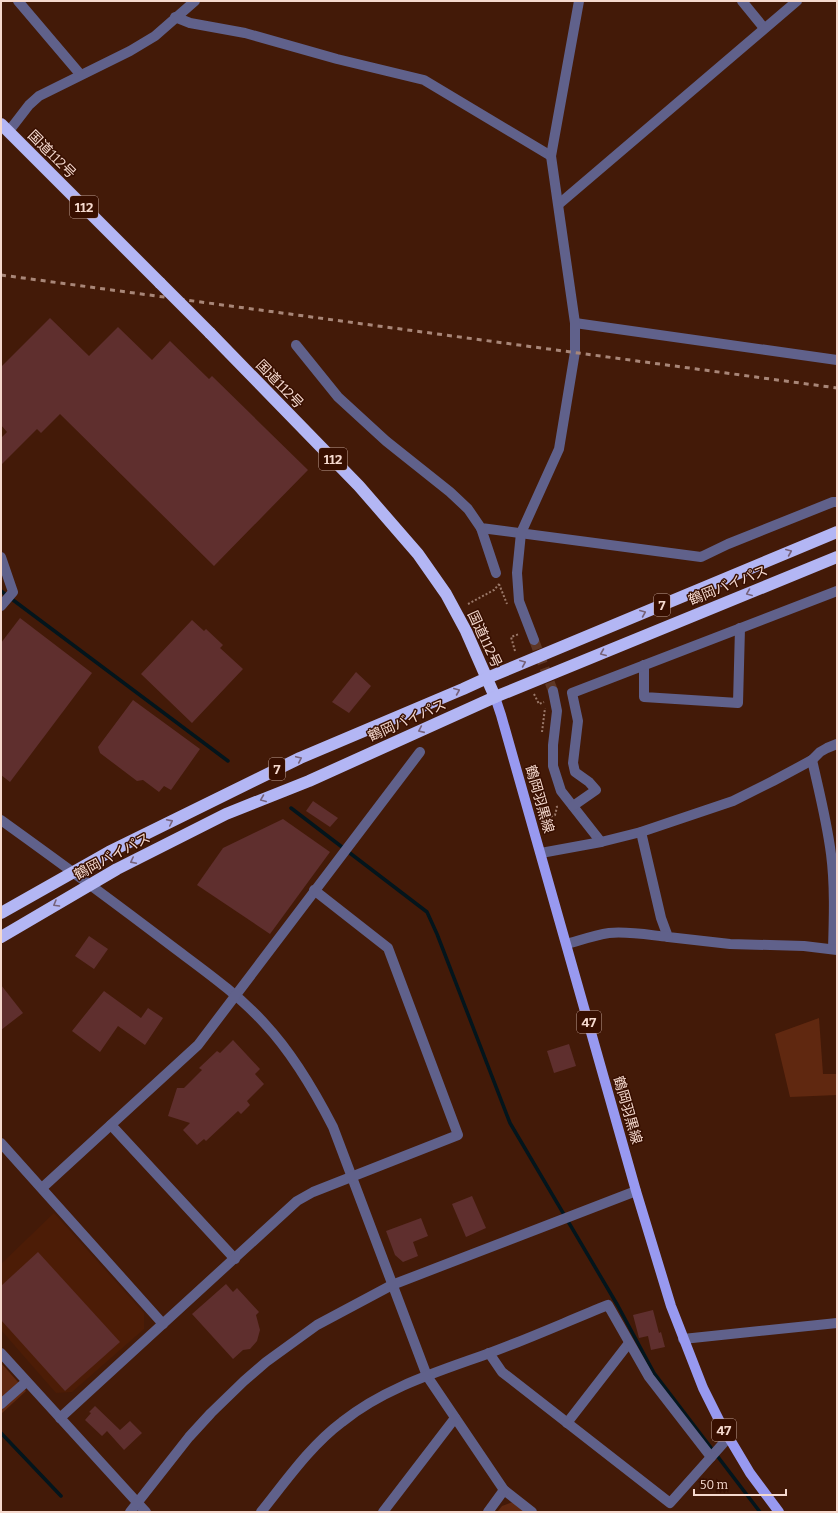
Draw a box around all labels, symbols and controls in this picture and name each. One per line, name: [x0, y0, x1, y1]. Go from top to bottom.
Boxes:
street label: 国道112号: [24, 127, 79, 182]
road number: 112: [70, 196, 98, 218]
street label: 国道112号: [252, 357, 307, 412]
road number: 112: [319, 448, 347, 470]
one-way arrow: [785, 549, 792, 557]
street label: 鶴岡バイパス: [686, 562, 770, 609]
one-way arrow: [746, 588, 753, 596]
road number: 7: [654, 594, 670, 616]
street label: 国道112号: [464, 608, 505, 670]
one-way arrow: [638, 610, 646, 618]
one-way arrow: [599, 648, 606, 656]
one-way arrow: [519, 659, 526, 667]
one-way arrow: [454, 688, 461, 696]
street label: 鶴岡バイパス: [365, 696, 449, 745]
one-way arrow: [417, 725, 425, 733]
one-way arrow: [295, 756, 302, 764]
road number: 7: [269, 758, 285, 780]
street label: 鶴岡羽黒線: [522, 763, 557, 835]
one-way arrow: [260, 795, 267, 803]
one-way arrow: [166, 819, 173, 827]
street label: 鶴岡バイパス: [71, 829, 153, 884]
one-way arrow: [130, 856, 137, 864]
one-way arrow: [53, 899, 60, 906]
road number: 47: [577, 1011, 601, 1033]
street label: 鶴岡羽黒線: [610, 1074, 645, 1146]
road number: 47: [712, 1419, 736, 1441]
scale bar: [694, 1471, 786, 1497]
text: 50 m: [700, 1478, 729, 1492]

